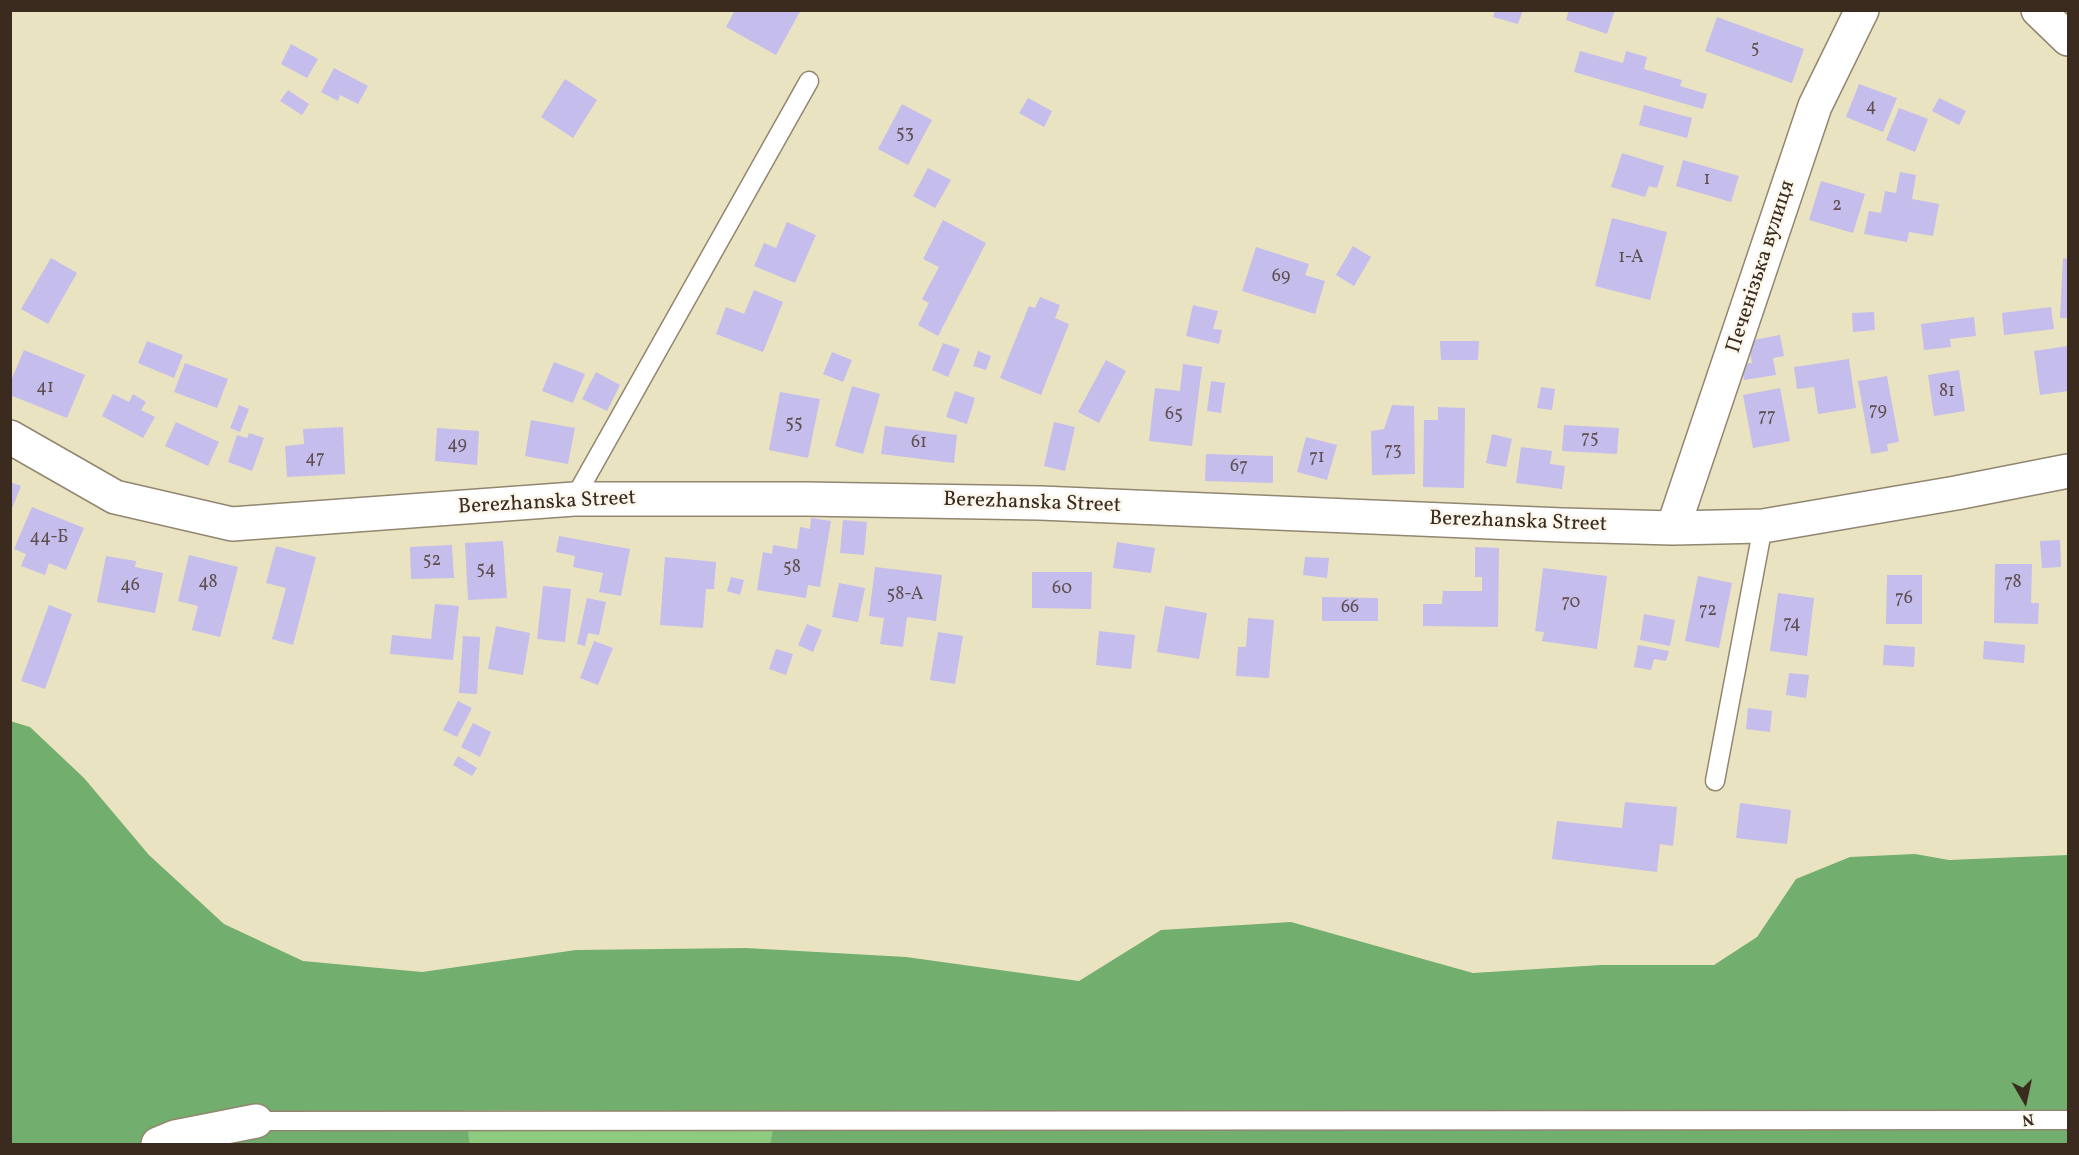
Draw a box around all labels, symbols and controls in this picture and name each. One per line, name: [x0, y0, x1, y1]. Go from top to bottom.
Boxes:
house number: 5: [1751, 39, 1759, 61]
house number: 4: [1866, 97, 1876, 119]
house number: 53: [896, 124, 914, 146]
house number: 1: [1704, 170, 1710, 192]
street label: Печенізька вулиця: [1722, 178, 1802, 356]
house number: 2: [1832, 196, 1842, 218]
house number: 1-А: [1618, 248, 1644, 270]
house number: 69: [1272, 267, 1290, 289]
house number: 41: [36, 378, 54, 400]
house number: 81: [1939, 382, 1955, 404]
house number: 79: [1869, 401, 1887, 423]
house number: 65: [1165, 405, 1183, 427]
house number: 77: [1758, 407, 1776, 429]
house number: 55: [785, 414, 803, 436]
house number: 75: [1581, 429, 1599, 451]
house number: 61: [911, 433, 927, 455]
house number: 49: [447, 435, 467, 457]
house number: 73: [1384, 441, 1402, 463]
house number: 71: [1309, 448, 1325, 470]
house number: 47: [305, 449, 325, 471]
house number: 67: [1230, 457, 1248, 479]
street label: Berezhanska Street: [457, 487, 637, 521]
street label: Berezhanska Street: [943, 488, 1121, 520]
street label: Berezhanska Street: [1429, 507, 1607, 539]
house number: 44-Б: [30, 528, 68, 550]
house number: 52: [423, 551, 441, 573]
house number: 58: [783, 558, 801, 580]
house number: 54: [476, 560, 496, 582]
house number: 48: [198, 573, 218, 595]
house number: 78: [2004, 573, 2022, 595]
house number: 46: [120, 576, 140, 598]
house number: 60: [1052, 579, 1072, 601]
house number: 58-А: [887, 585, 923, 607]
house number: 76: [1895, 589, 1913, 611]
house number: 70: [1562, 593, 1580, 615]
house number: 66: [1341, 598, 1359, 620]
house number: 72: [1699, 601, 1717, 623]
house number: 74: [1783, 614, 1801, 636]
north arrow: [1995, 1071, 2055, 1131]
text: N: [2020, 1107, 2035, 1131]

